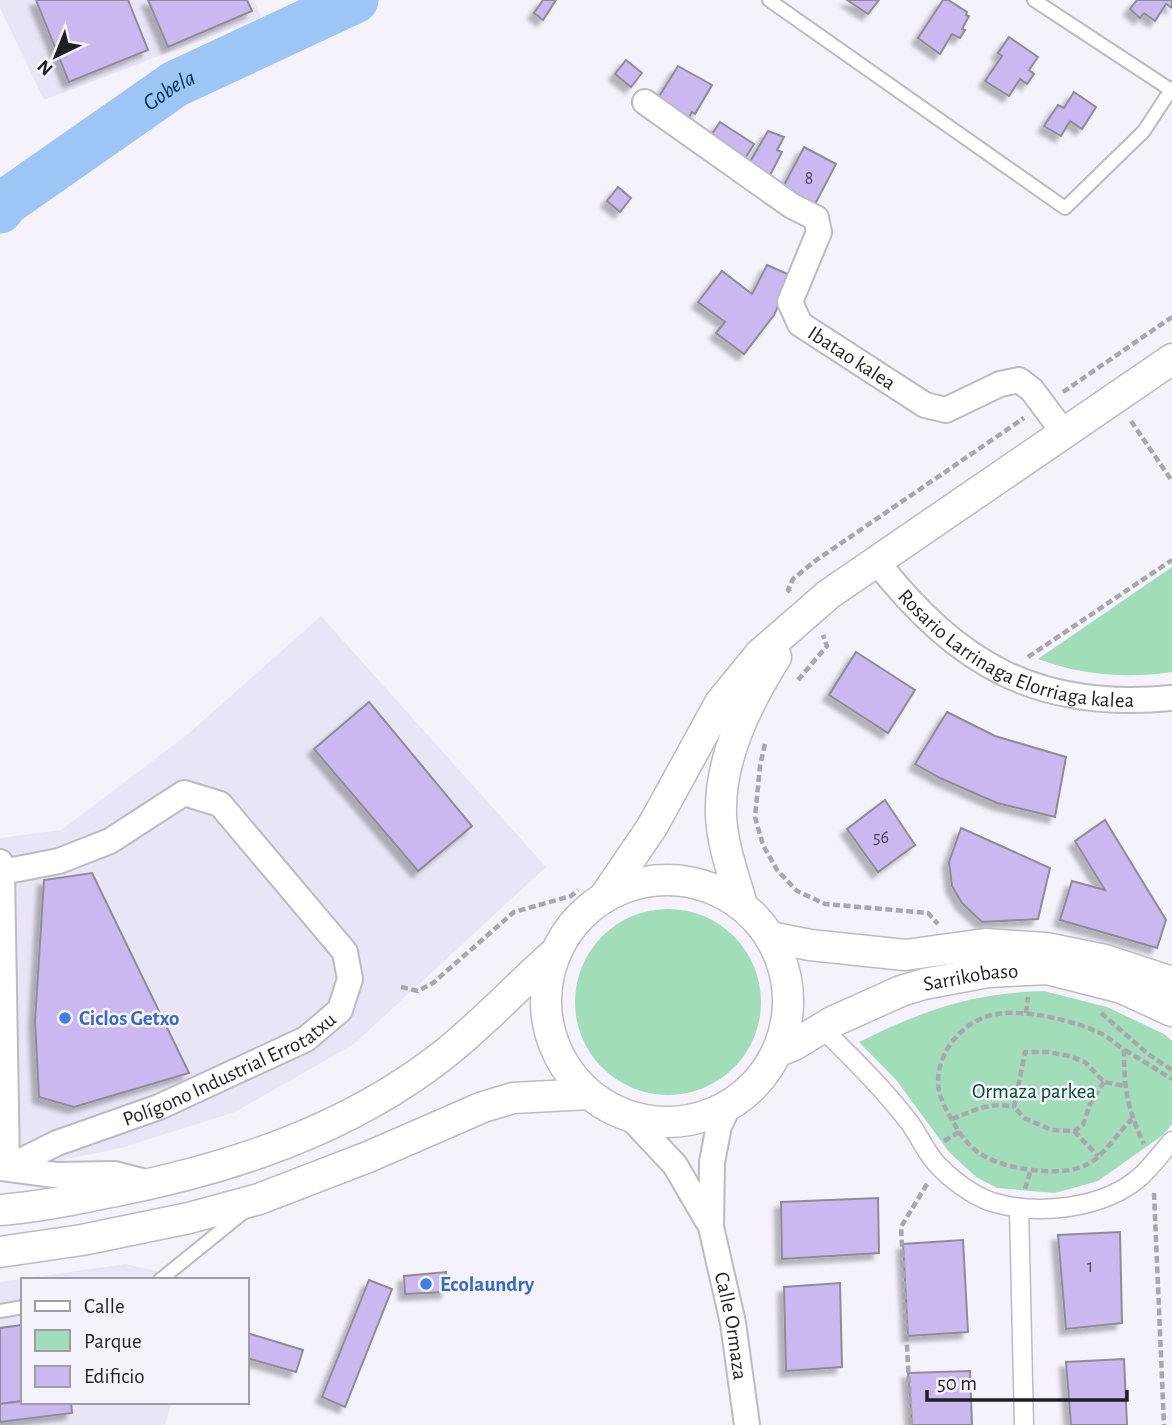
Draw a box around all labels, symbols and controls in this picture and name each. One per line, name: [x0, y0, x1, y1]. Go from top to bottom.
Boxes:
north arrow: [21, 21, 91, 91]
text: N: [34, 56, 57, 79]
water label: Gobela: [139, 66, 199, 116]
house number: 8: [805, 170, 813, 188]
street label: Ibatao kalea: [804, 322, 899, 394]
street label: Rosario Larrinaga Elorriaga kalea: [894, 586, 1135, 711]
house number: 56: [873, 829, 889, 847]
street label: Sarrikobaso: [922, 960, 1019, 995]
place label: Ciclos Getxo: [79, 1008, 179, 1029]
street label: Polígono Industrial Errotatxu: [120, 1008, 340, 1130]
marker: Ciclos Getxo: [57, 1010, 73, 1026]
park label: Ormaza parkea: [972, 1081, 1096, 1102]
house number: 1: [1087, 1258, 1093, 1276]
street label: Calle Ormaza: [711, 1270, 751, 1381]
place label: Ecolaundry: [440, 1274, 535, 1295]
marker: Ecolaundry: [418, 1276, 434, 1292]
legend: [21, 1278, 248, 1404]
text: Calle: [84, 1296, 125, 1317]
text: Parque: [84, 1331, 142, 1352]
scale bar: [927, 1358, 1126, 1402]
text: Edificio: [84, 1366, 145, 1387]
text: 50 m: [937, 1373, 977, 1394]

